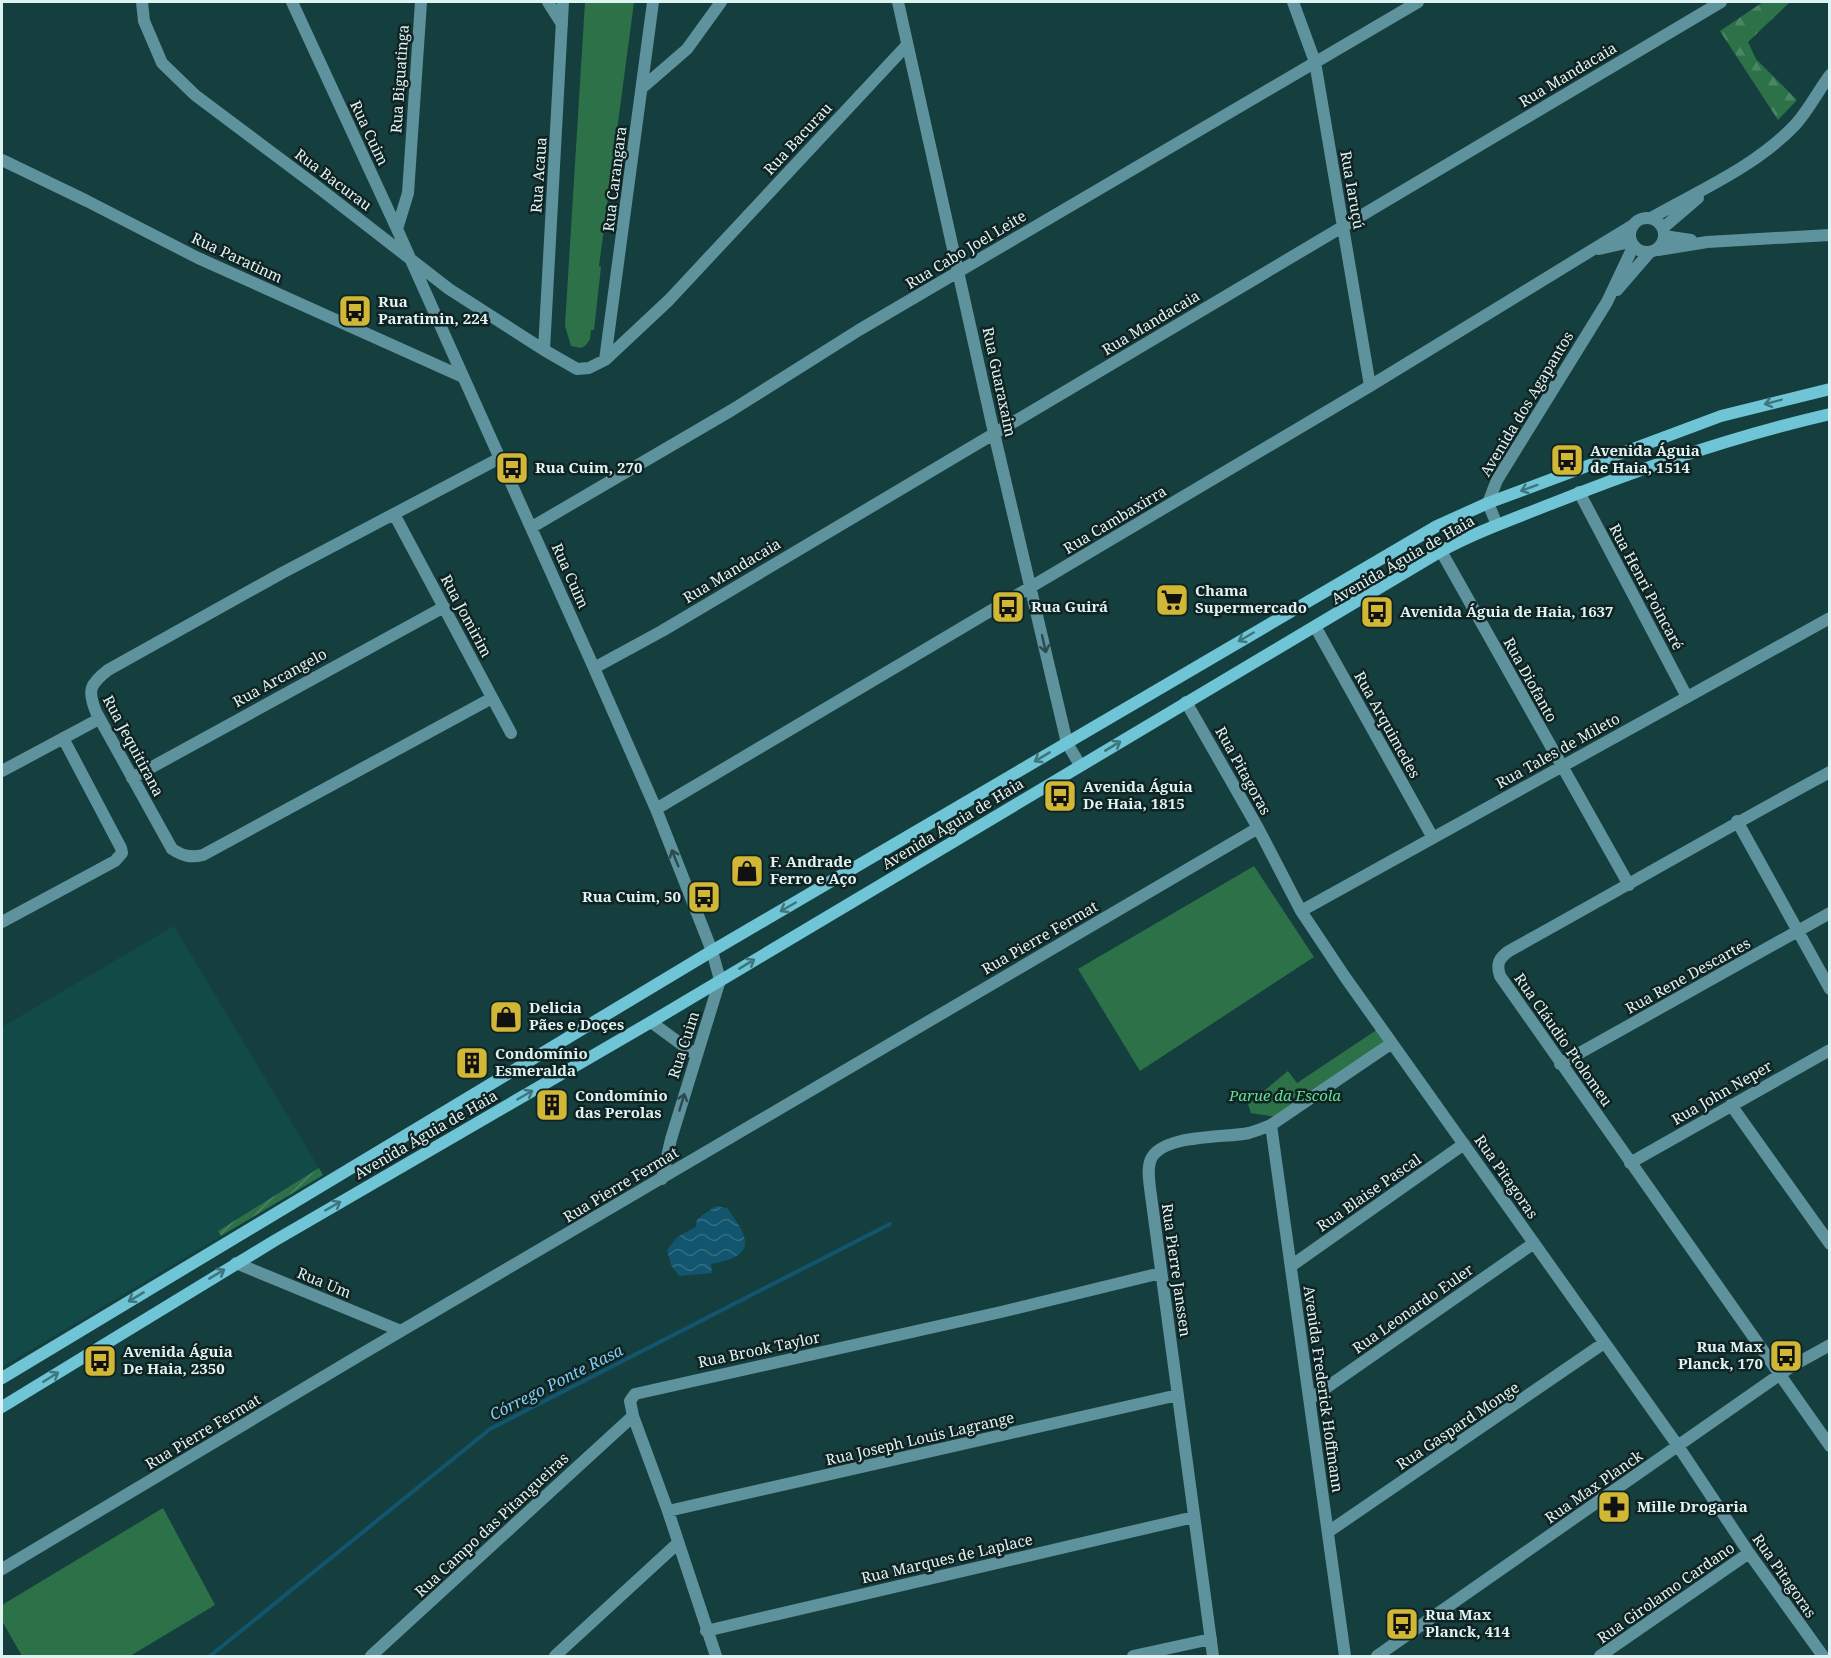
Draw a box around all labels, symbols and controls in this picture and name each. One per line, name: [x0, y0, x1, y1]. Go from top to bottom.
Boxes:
street label: Rua Biguatinga: [385, 24, 413, 134]
street label: Rua Mandacaia: [1515, 37, 1620, 111]
street label: Rua Cuim: [346, 97, 394, 168]
street label: Rua Bacurau: [759, 98, 836, 179]
street label: Rua Carangara: [598, 125, 630, 233]
street label: Rua Acaua: [525, 136, 551, 213]
street label: Rua Bacurau: [291, 144, 377, 215]
street label: Rua Iaruçú: [1336, 149, 1370, 231]
street label: Rua Cabo Joel Leite: [902, 205, 1029, 293]
street label: Rua Paratinm: [189, 227, 286, 287]
street label: Rua Mandacaia: [1098, 285, 1203, 359]
place label: Rua Paratimin, 224: [378, 291, 489, 328]
bus stop icon: Rua Paratimin, 224: [337, 293, 373, 329]
street label: Rua Guaraxaim: [979, 325, 1021, 439]
street label: Avenida dos Agapantos: [1475, 327, 1578, 480]
one-way arrow: [1763, 397, 1782, 409]
place label: Avenida Águia de Haia, 1514: [1590, 440, 1700, 477]
bus stop icon: Avenida Águia de Haia, 1514: [1549, 442, 1585, 478]
bus stop icon: Rua Cuim, 270: [494, 450, 530, 486]
place label: Rua Cuim, 270: [535, 457, 642, 477]
street label: Rua Cambaxirra: [1059, 480, 1170, 558]
one-way arrow: [1520, 483, 1539, 494]
street label: Avenida Águia de Haia: [1327, 510, 1478, 608]
street label: Rua Henri Poincaré: [1605, 520, 1689, 653]
street label: Rua Mandacaia: [679, 533, 784, 607]
street label: Rua Cuim: [548, 540, 594, 611]
street label: Rua Jomirim: [437, 571, 497, 660]
place label: Chama Supermercado: [1195, 580, 1307, 617]
supermarket icon: Chama Supermercado: [1154, 582, 1190, 618]
bus stop icon: Rua Guirá: [990, 589, 1026, 625]
bus stop icon: Avenida Águia de Haia, 1637: [1359, 594, 1395, 630]
place label: Rua Guirá: [1031, 596, 1108, 616]
place label: Avenida Águia de Haia, 1637: [1400, 601, 1614, 621]
one-way arrow: [1238, 631, 1255, 643]
street label: Rua Diofanto: [1499, 634, 1562, 725]
one-way arrow: [1038, 635, 1050, 654]
street label: Rua Arcangelo: [229, 643, 330, 711]
street label: Rua Arquimedes: [1350, 668, 1426, 782]
street label: Rua Jequitirana: [99, 691, 169, 800]
street label: Rua Tales de Mileto: [1492, 708, 1623, 793]
street label: Rua Pitagoras: [1211, 723, 1276, 818]
one-way arrow: [1104, 739, 1121, 751]
one-way arrow: [1034, 752, 1051, 764]
street label: Avenida Águia de Haia: [878, 773, 1027, 873]
place label: Avenida Águia De Haia, 1815: [1083, 776, 1193, 813]
bus stop icon: Avenida Águia De Haia, 1815: [1042, 778, 1078, 814]
one-way arrow: [669, 849, 680, 868]
place label: F. Andrade Ferro e Aço: [770, 851, 857, 888]
shop icon: F. Andrade Ferro e Aço: [729, 853, 765, 889]
bus stop icon: Rua Cuim, 50: [686, 879, 722, 915]
place label: Rua Cuim, 50: [582, 886, 681, 906]
street label: Rua Pierre Fermat: [978, 896, 1101, 979]
one-way arrow: [780, 901, 797, 913]
street label: Rua Rene Descartes: [1622, 932, 1754, 1018]
one-way arrow: [738, 958, 755, 970]
street label: Rua Cláudio Ptolomeu: [1510, 969, 1618, 1110]
place label: Delicia Pães e Doçes: [529, 997, 624, 1034]
shop icon: Delicia Pães e Doçes: [488, 999, 524, 1035]
street label: Rua Cuim: [663, 1009, 703, 1081]
place label: Condomínio Esmeralda: [495, 1043, 588, 1080]
building icon: Condomínio Esmeralda: [454, 1045, 490, 1081]
street label: Rua John Neper: [1668, 1055, 1775, 1129]
street label: Avenida Águia de Haia: [350, 1085, 501, 1183]
place label: Condomínio das Perolas: [575, 1085, 668, 1122]
park label: Parue da Escola: [1228, 1085, 1341, 1105]
building icon: Condomínio das Perolas: [534, 1087, 570, 1123]
one-way arrow: [516, 1089, 533, 1101]
one-way arrow: [677, 1093, 688, 1112]
street label: Rua Pitagoras: [1471, 1131, 1543, 1222]
street label: Rua Pierre Fermat: [559, 1142, 682, 1226]
street label: Rua Blaise Pascal: [1312, 1149, 1425, 1236]
one-way arrow: [324, 1200, 341, 1212]
street label: Rua Pierre Janssen: [1158, 1202, 1196, 1338]
street label: Rua Leonardo Euler: [1348, 1259, 1477, 1357]
street label: Rua Um: [294, 1262, 354, 1302]
one-way arrow: [208, 1268, 225, 1280]
street label: Avenida Frederick Hoffmann: [1300, 1284, 1348, 1494]
one-way arrow: [128, 1291, 145, 1303]
street label: Rua Brook Taylor: [696, 1326, 822, 1372]
place label: Rua Max Planck, 170: [1678, 1336, 1763, 1373]
water label: Córrego Ponte Rasa: [485, 1338, 627, 1425]
bus stop icon: Rua Max Planck, 170: [1768, 1338, 1804, 1374]
place label: Avenida Águia De Haia, 2350: [123, 1341, 233, 1378]
bus stop icon: Avenida Águia De Haia, 2350: [82, 1343, 118, 1379]
one-way arrow: [42, 1370, 59, 1382]
street label: Rua Gaspard Monge: [1392, 1377, 1523, 1474]
street label: Rua Pierre Fermat: [141, 1389, 264, 1473]
street label: Rua Joseph Louis Lagrange: [824, 1407, 1016, 1469]
street label: Rua Max Planck: [1541, 1445, 1646, 1527]
street label: Rua Campo das Pitangueiras: [410, 1447, 573, 1601]
pharmacy icon: Mille Drogaria: [1596, 1489, 1632, 1525]
place label: Mille Drogaria: [1637, 1496, 1748, 1516]
street label: Rua Marques de Laplace: [859, 1529, 1034, 1587]
street label: Rua Pitagoras: [1749, 1530, 1821, 1621]
street label: Rua Girolamo Cardano: [1593, 1537, 1738, 1647]
place label: Rua Max Planck, 414: [1425, 1604, 1511, 1641]
bus stop icon: Rua Max Planck, 414: [1384, 1606, 1420, 1642]

